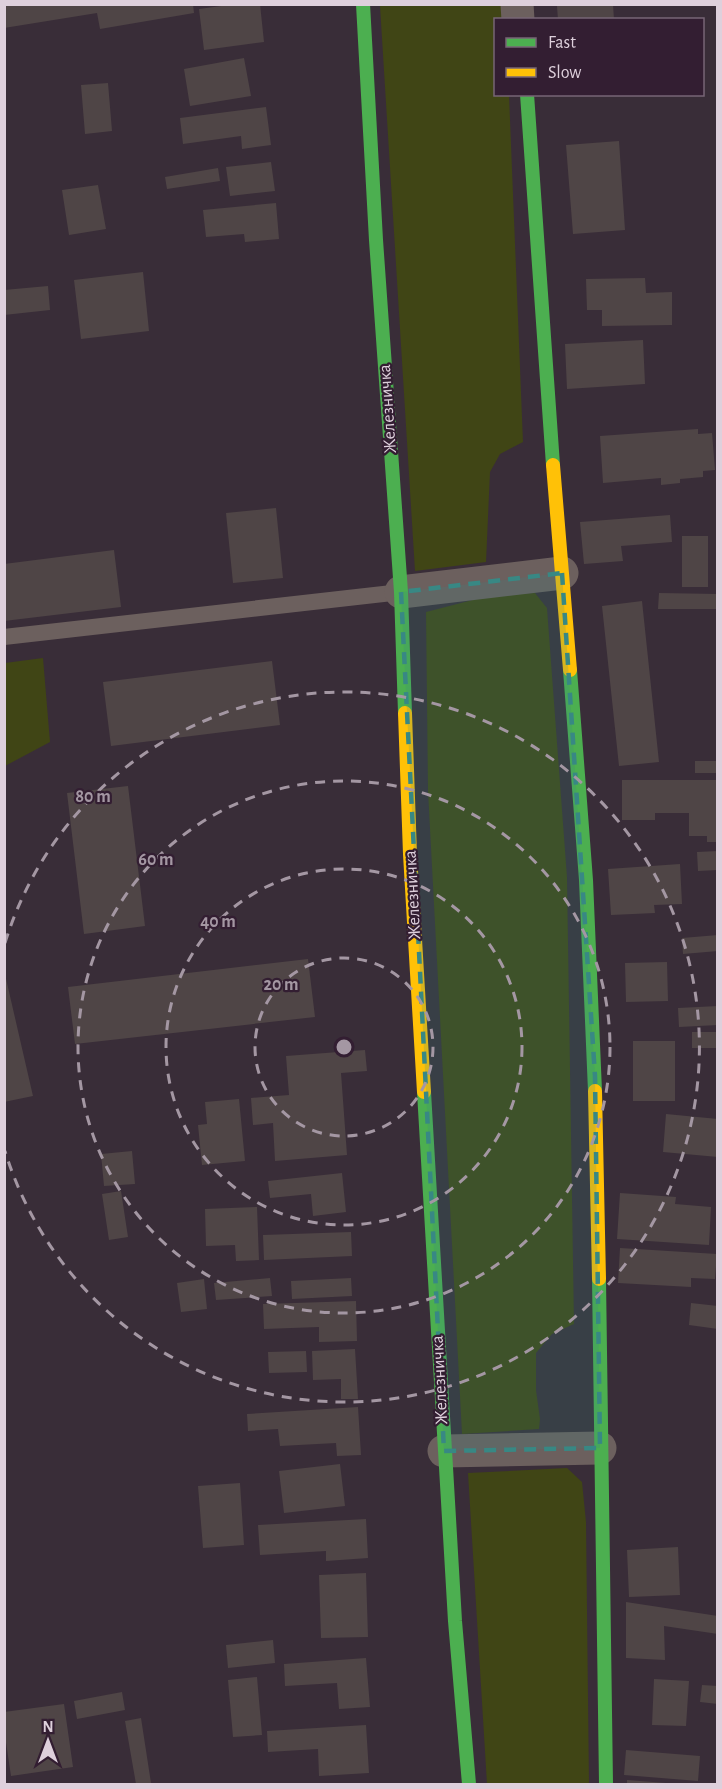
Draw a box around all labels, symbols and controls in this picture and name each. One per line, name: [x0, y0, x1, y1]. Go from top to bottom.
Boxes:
legend: [494, 18, 704, 96]
text: Fast: [548, 34, 576, 52]
text: Slow: [548, 64, 581, 82]
street label: Железничка: [376, 364, 400, 454]
text: 80 m: [75, 788, 111, 806]
street label: Железничка: [402, 850, 424, 940]
text: 60 m: [138, 851, 174, 869]
text: 40 m: [200, 913, 236, 931]
text: 20 m: [263, 976, 299, 994]
centre of rings: [334, 1037, 354, 1057]
street label: Железничка: [429, 1335, 451, 1425]
north arrow: [18, 1711, 78, 1771]
text: N: [42, 1719, 54, 1735]

